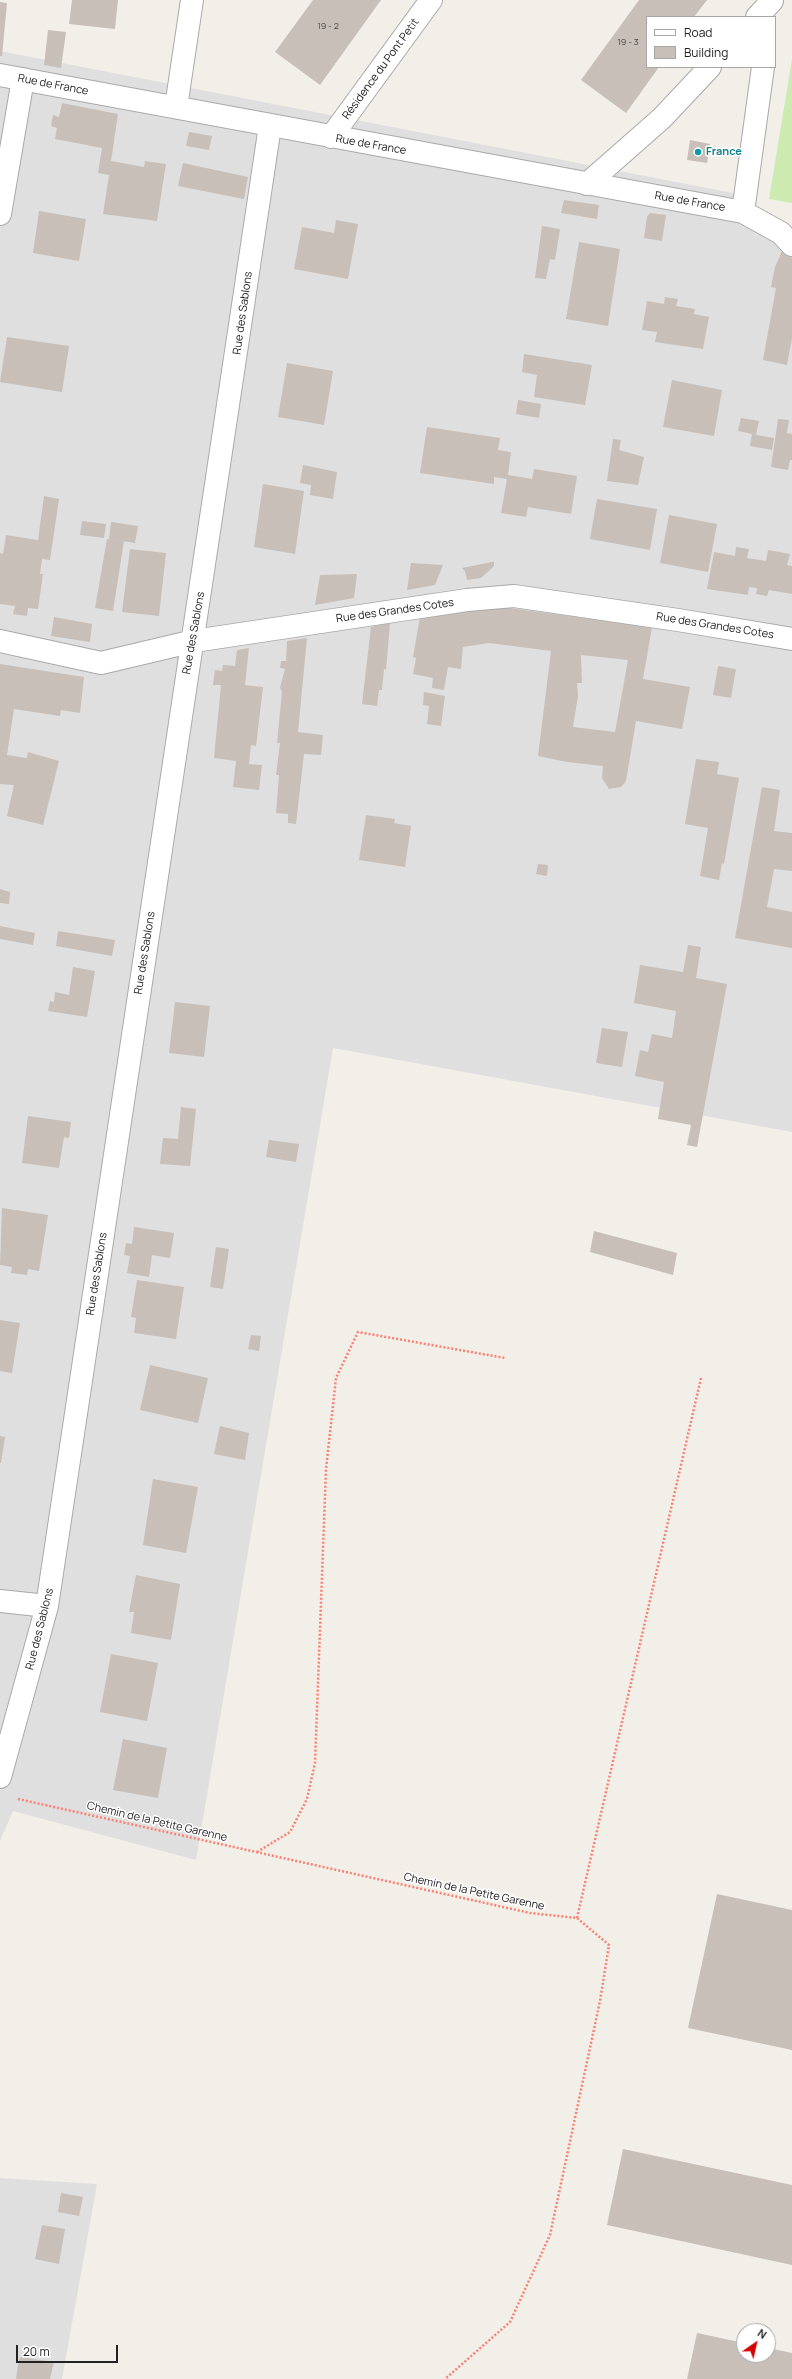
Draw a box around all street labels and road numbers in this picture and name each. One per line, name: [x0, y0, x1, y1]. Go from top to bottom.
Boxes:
street label: Résidence du Pont Petit: [340, 16, 422, 122]
street label: Rue de France: [17, 72, 89, 98]
street label: Rue de France: [335, 132, 407, 158]
street label: Rue de France: [654, 189, 726, 215]
street label: Rue des Sablons: [231, 271, 255, 355]
street label: Rue des Sablons: [180, 591, 208, 675]
street label: Rue des Grandes Cotes: [335, 596, 455, 626]
street label: Rue des Grandes Cotes: [655, 610, 775, 642]
street label: Rue des Sablons: [132, 911, 158, 995]
street label: Rue des Sablons: [84, 1232, 110, 1316]
street label: Rue des Sablons: [23, 1587, 57, 1671]
street label: Chemin de la Petite Garenne: [86, 1799, 228, 1845]
street label: Chemin de la Petite Garenne: [402, 1871, 546, 1913]

